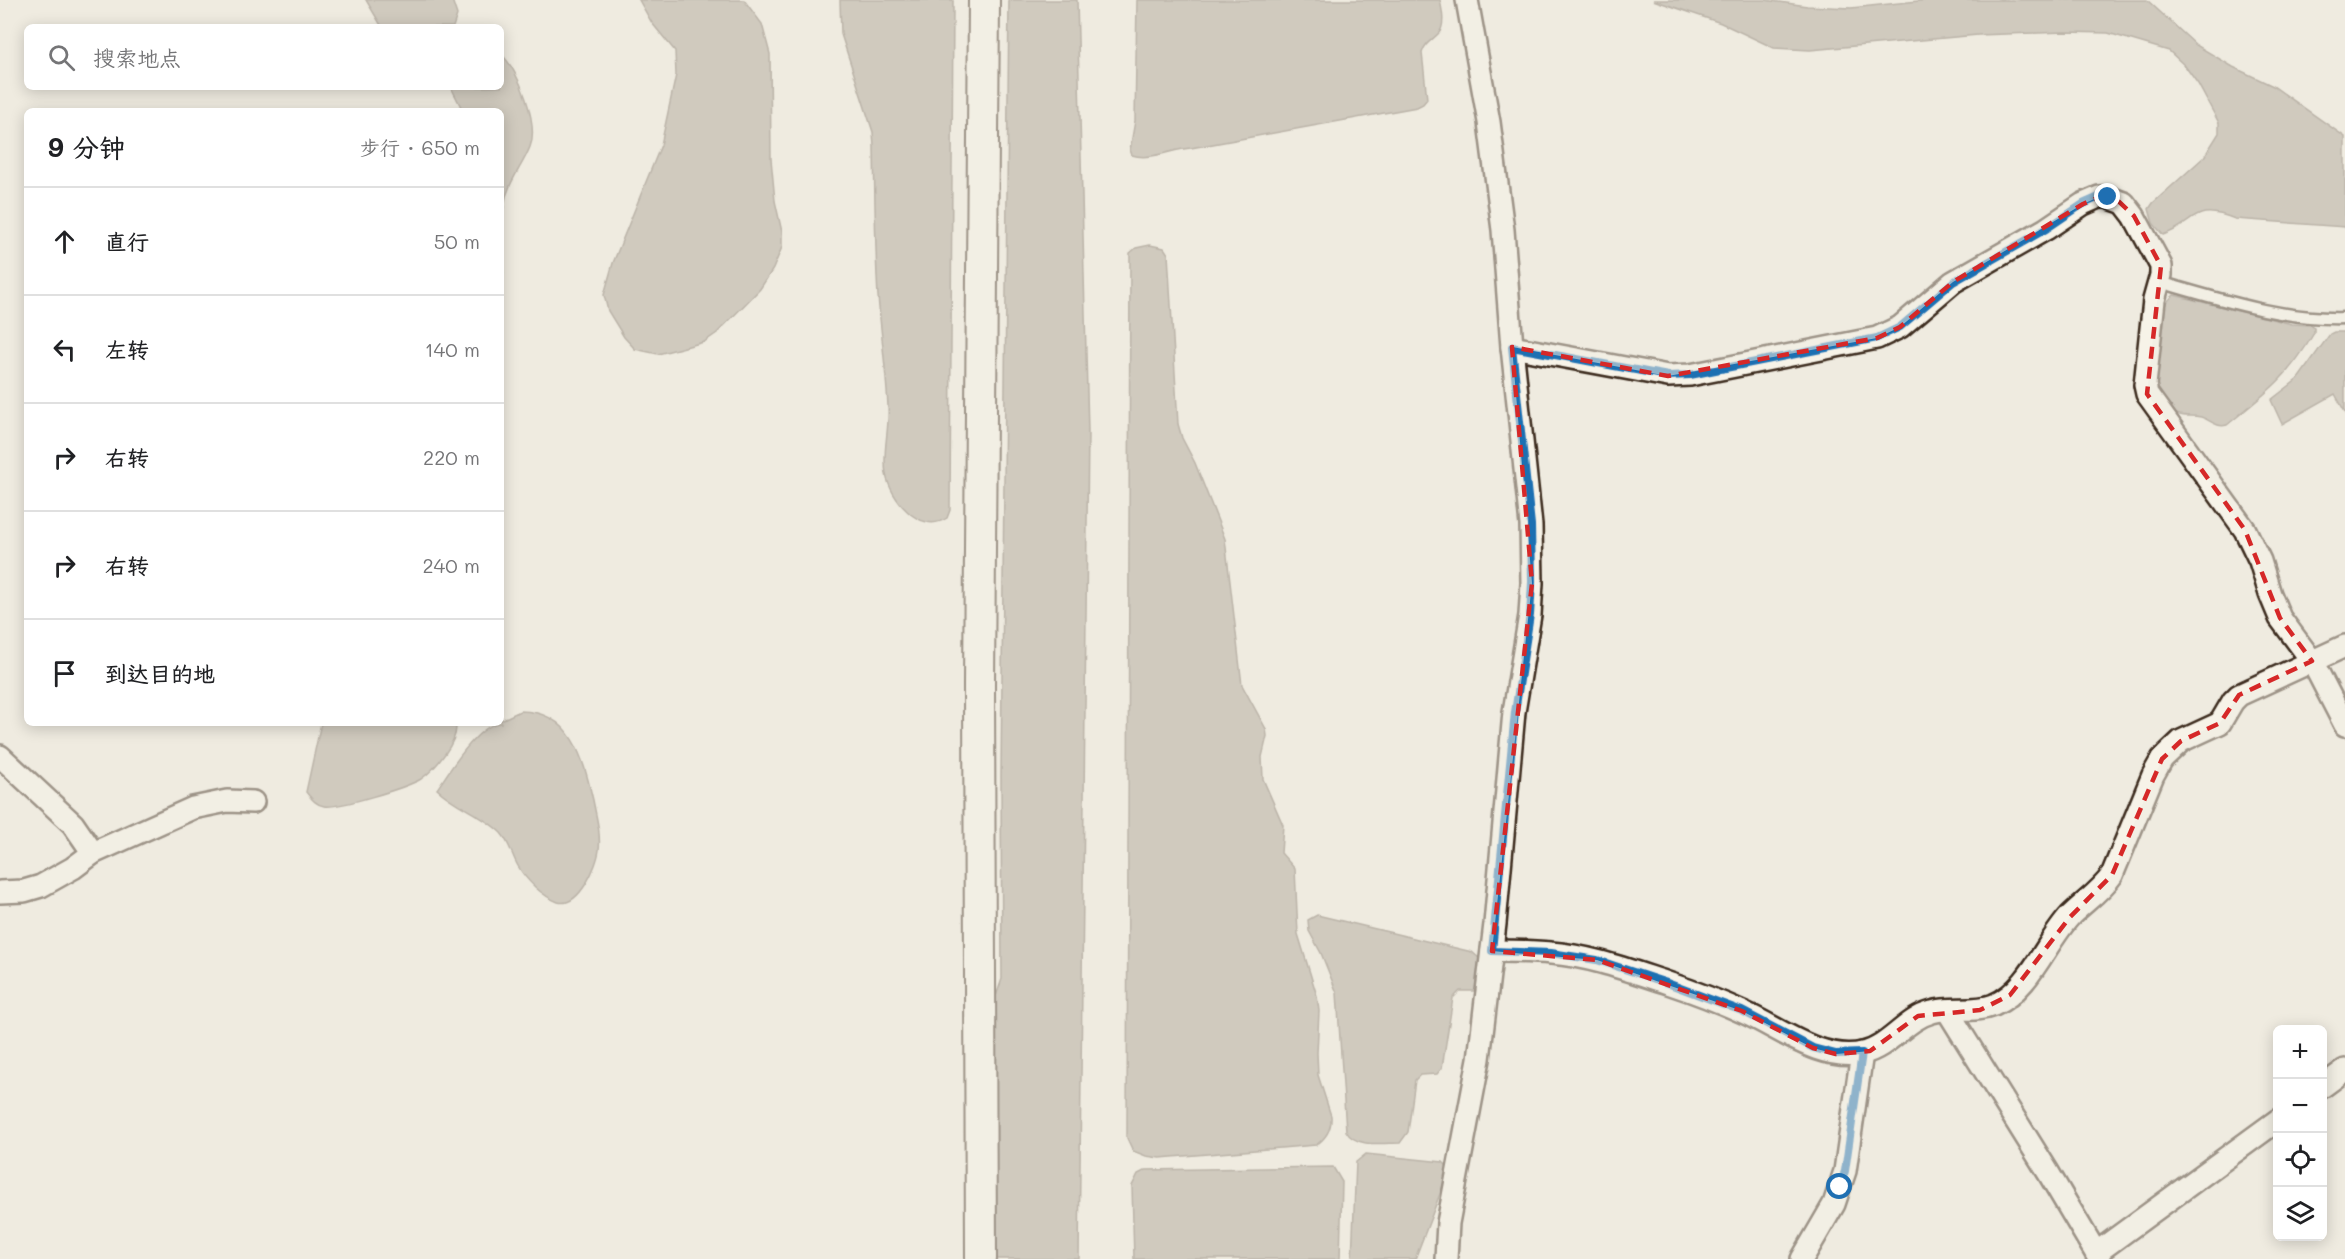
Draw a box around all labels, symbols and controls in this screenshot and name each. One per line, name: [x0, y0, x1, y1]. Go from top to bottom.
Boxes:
search box: [24, 24, 504, 90]
icon: search: [45, 41, 78, 74]
text: 搜索地点: [93, 43, 181, 72]
text: 9 分钟: [48, 130, 125, 164]
text: 步行 · 650 m: [360, 134, 480, 160]
route end: [2094, 183, 2120, 209]
icon: ahead: [48, 225, 81, 258]
text: 直行: [105, 227, 149, 256]
text: 50 m: [434, 228, 480, 254]
icon: left: [48, 333, 81, 366]
text: 左转: [105, 335, 149, 364]
text: 140 m: [425, 336, 480, 362]
icon: right: [48, 441, 81, 474]
text: 右转: [105, 443, 149, 472]
text: 220 m: [423, 444, 480, 470]
icon: right: [48, 549, 81, 582]
text: 右转: [105, 551, 149, 580]
text: 240 m: [422, 552, 480, 578]
icon: arrive: [48, 657, 81, 690]
text: 到达目的地: [105, 659, 215, 688]
map controls: [2273, 1025, 2327, 1241]
button: +: [2273, 1025, 2327, 1079]
button: −: [2273, 1079, 2327, 1133]
button: locate: [2273, 1133, 2327, 1187]
route start: [1826, 1173, 1852, 1199]
button: layers: [2273, 1187, 2327, 1241]

